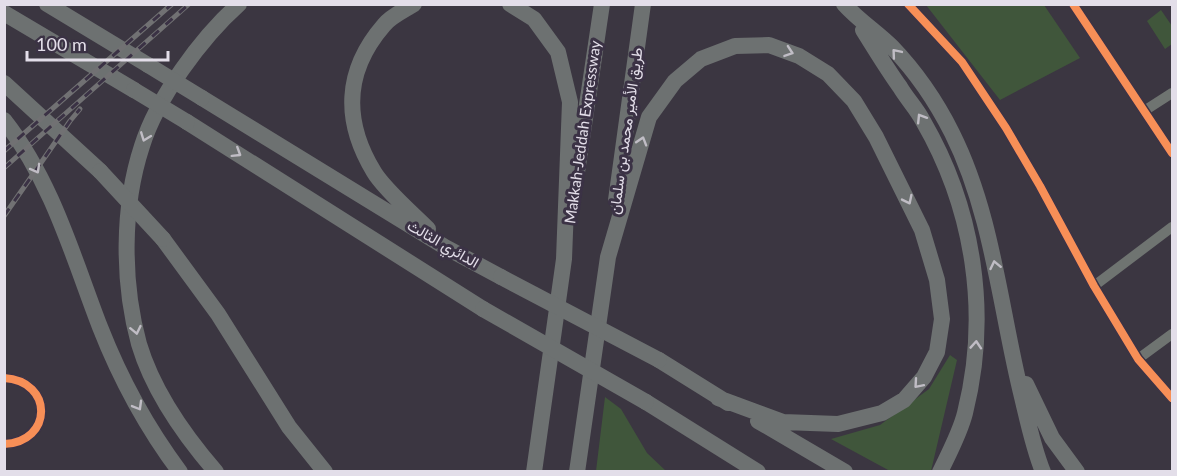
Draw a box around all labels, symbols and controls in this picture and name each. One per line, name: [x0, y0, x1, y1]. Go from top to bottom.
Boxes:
scale bar: [27, 24, 168, 62]
text: 100 m: [36, 33, 87, 55]
street label: Makkah-Jeddah Expressway: [560, 39, 604, 225]
one-way arrow: [783, 45, 794, 58]
street label: طريق الأمير محمد بن سلمان: [604, 46, 648, 216]
one-way arrow: [892, 49, 903, 60]
one-way arrow: [917, 114, 928, 125]
one-way arrow: [140, 131, 153, 142]
one-way arrow: [635, 136, 647, 147]
one-way arrow: [231, 145, 241, 157]
one-way arrow: [29, 163, 40, 173]
one-way arrow: [900, 194, 912, 205]
street label: الدائري الثالث: [402, 215, 483, 275]
one-way arrow: [989, 260, 1002, 270]
one-way arrow: [129, 324, 142, 334]
one-way arrow: [969, 340, 982, 349]
one-way arrow: [914, 377, 925, 387]
one-way arrow: [131, 399, 142, 410]

